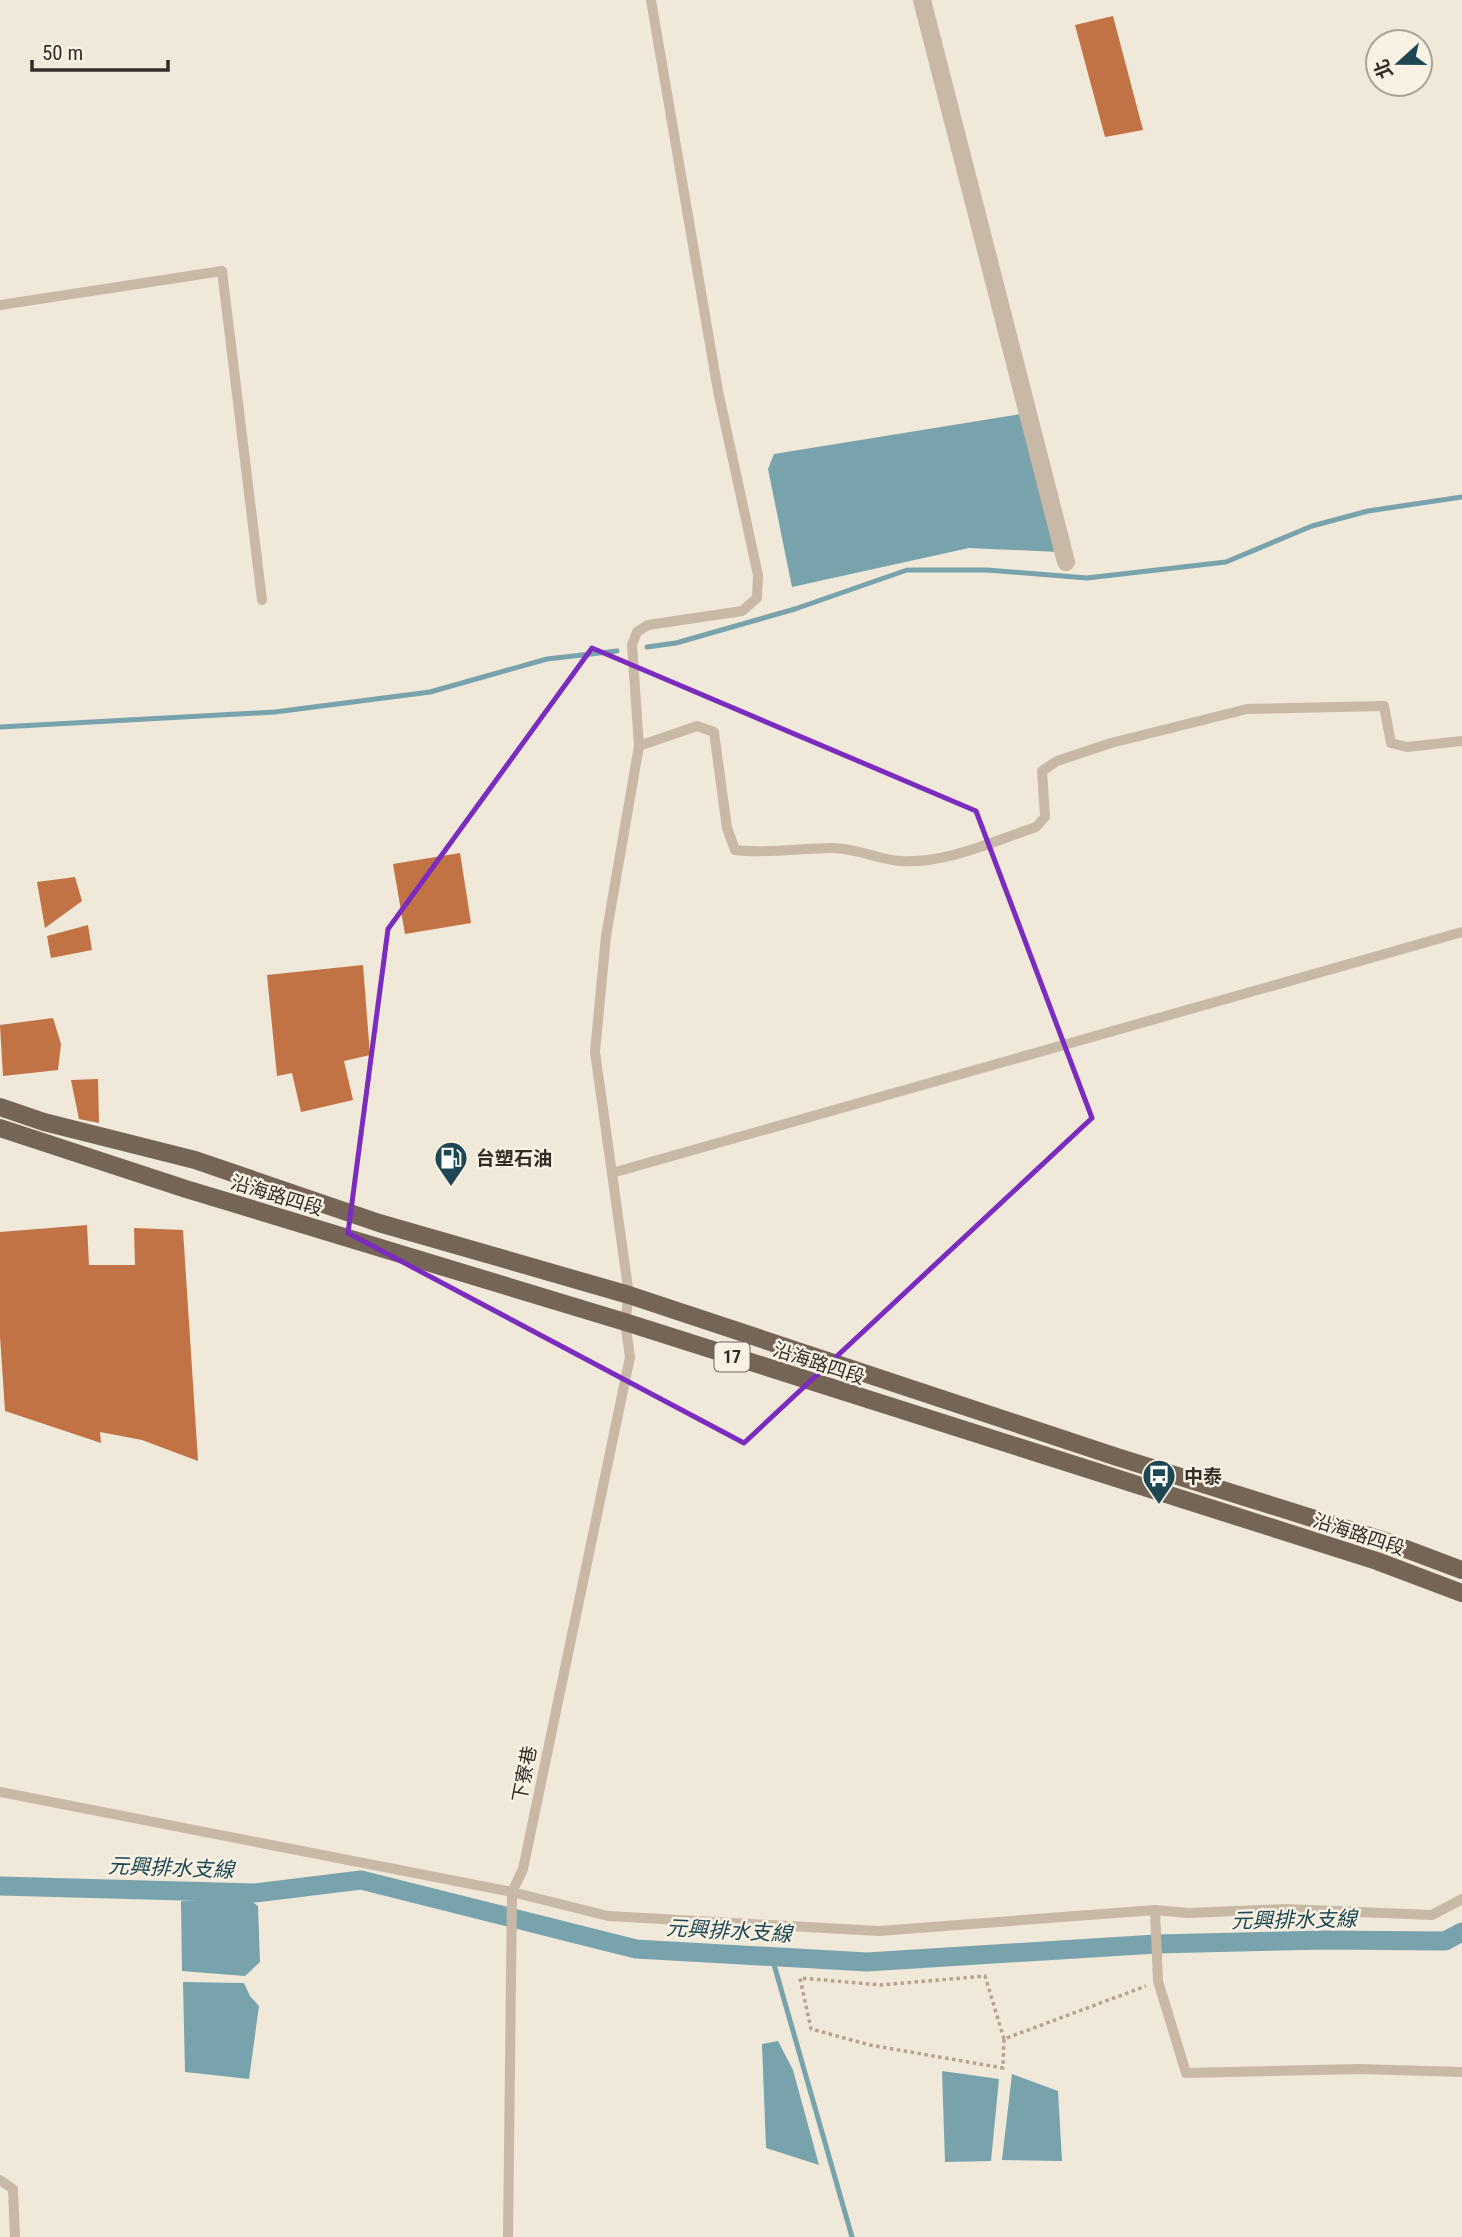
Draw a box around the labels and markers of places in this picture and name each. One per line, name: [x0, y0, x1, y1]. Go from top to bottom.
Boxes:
fuel station icon: 台塑石油: [432, 1139, 470, 1188]
place label: 台塑石油: [476, 1147, 552, 1170]
bus stop icon: 中泰: [1140, 1457, 1178, 1506]
place label: 中泰: [1184, 1465, 1222, 1488]

